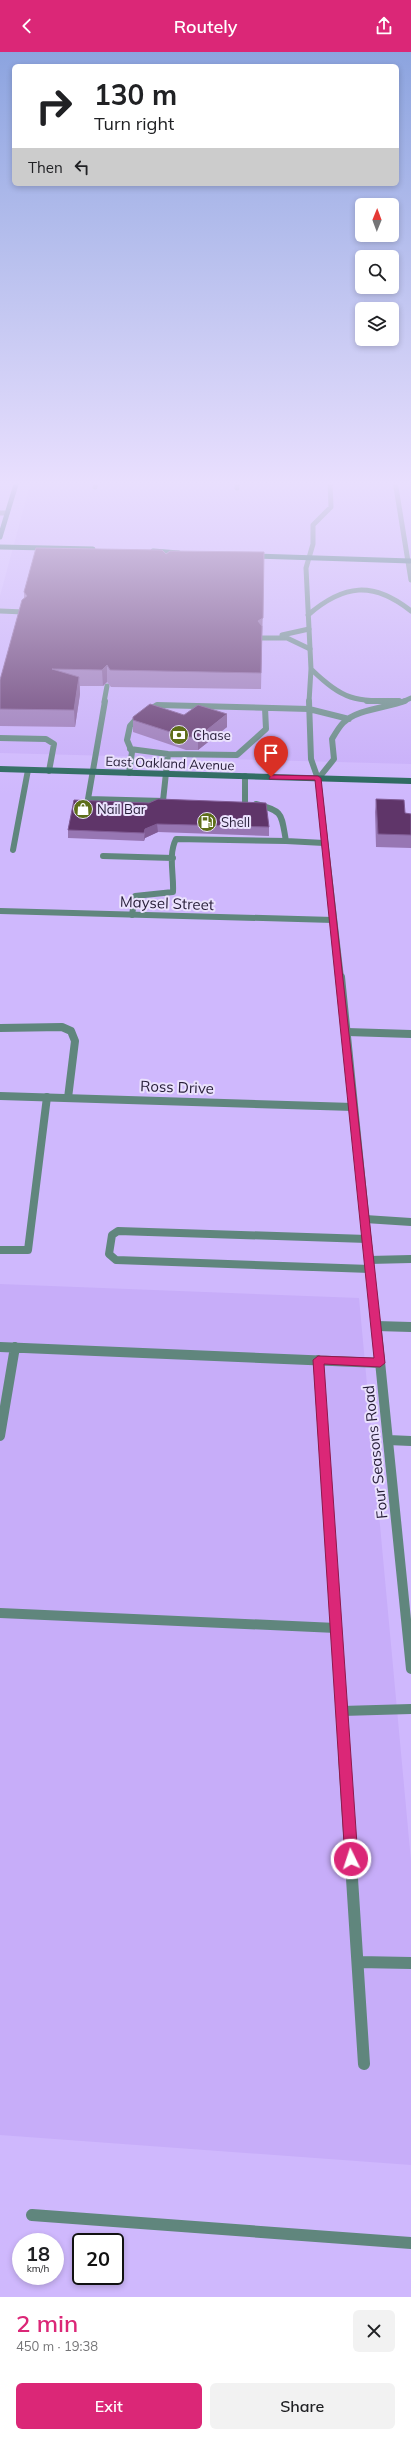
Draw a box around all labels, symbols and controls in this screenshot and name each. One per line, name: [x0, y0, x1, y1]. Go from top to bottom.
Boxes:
icon: back: [16, 15, 38, 37]
text: Routely: [174, 15, 237, 38]
icon: share: [373, 15, 395, 37]
text: 130 m: [94, 77, 177, 112]
icon: right: [28, 80, 80, 132]
text: Turn right: [94, 112, 174, 135]
icon: left: [71, 156, 93, 178]
text: Then: [28, 158, 63, 177]
north arrow: [355, 198, 399, 242]
map controls: [355, 198, 399, 346]
button: search: [355, 250, 399, 294]
button: layers: [355, 302, 399, 346]
bank icon: Chase: [168, 724, 190, 746]
place label: Chase: [193, 727, 231, 743]
pin: [254, 736, 288, 777]
icon: arrive: [260, 742, 282, 764]
street label: East Oakland Avenue: [105, 753, 235, 773]
shop icon: Nail Bar: [72, 798, 94, 820]
place label: Nail Bar: [97, 801, 146, 817]
fuel station icon: Shell: [196, 811, 218, 833]
place label: Shell: [221, 814, 250, 830]
street label: Maysel Street: [120, 892, 214, 914]
street label: Ross Drive: [140, 1076, 214, 1098]
street label: Four Seasons Road: [359, 1384, 391, 1520]
position arrow: [330, 1838, 372, 1880]
speed limit sign: 20: [72, 2233, 124, 2285]
text: 18: [26, 2241, 50, 2266]
text: km/h: [27, 2262, 49, 2275]
text: 2 min: [16, 2308, 78, 2338]
button: close: [353, 2310, 395, 2352]
text: 450 m · 19:38: [16, 2338, 98, 2354]
button: Exit: [16, 2383, 202, 2429]
button: Share: [210, 2383, 395, 2429]

